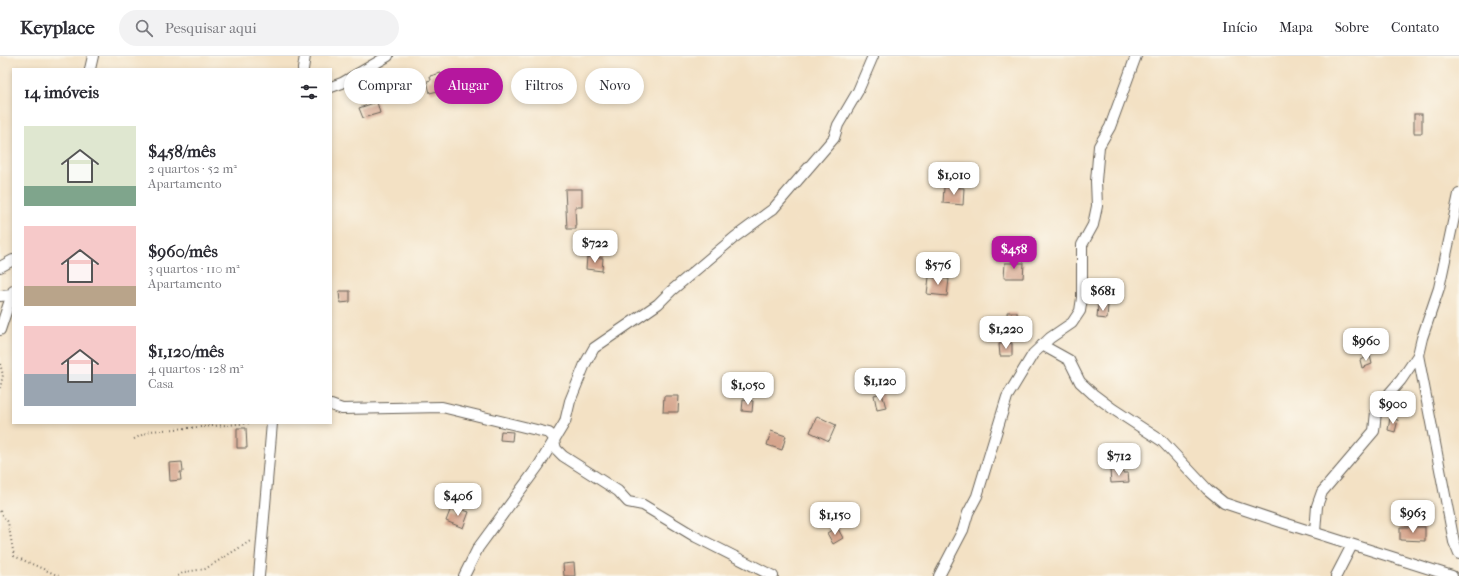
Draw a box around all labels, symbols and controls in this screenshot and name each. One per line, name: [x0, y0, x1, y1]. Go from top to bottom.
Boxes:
search box: [119, 10, 399, 46]
text: Keyplace: [20, 17, 95, 39]
icon: search: [133, 17, 155, 39]
text: Pesquisar aqui: [165, 19, 257, 37]
text: Início: [1222, 19, 1257, 36]
text: Mapa: [1279, 19, 1313, 36]
text: Sobre: [1335, 19, 1369, 36]
text: Contato: [1391, 19, 1439, 36]
chip: Comprar: [344, 68, 426, 104]
chip: Alugar: [434, 68, 503, 104]
chip: Filtros: [511, 68, 577, 104]
chip: Novo: [585, 68, 644, 104]
icon: filters: [298, 81, 320, 103]
text: 14 imóveis: [24, 82, 99, 102]
text: $458/mês: [148, 141, 216, 161]
icon: home: [56, 142, 104, 190]
text: 2 quartos · 52 m²: [148, 161, 237, 176]
pin: $1,010: [921, 162, 987, 196]
text: $1,010: [937, 167, 971, 182]
text: Apartamento: [148, 176, 222, 191]
pin: $722: [571, 230, 619, 264]
text: $722: [582, 235, 608, 250]
pin: $458: [990, 236, 1038, 270]
text: $960/mês: [148, 241, 218, 261]
text: $458: [1001, 241, 1027, 256]
icon: home: [56, 242, 104, 290]
pin: $576: [914, 252, 962, 286]
text: $576: [925, 257, 951, 272]
text: 3 quartos · 110 m²: [148, 261, 240, 276]
text: Apartamento: [148, 276, 222, 291]
pin: $681: [1079, 278, 1127, 312]
text: $681: [1090, 283, 1116, 298]
pin: $1,220: [973, 316, 1039, 350]
text: $1,220: [988, 321, 1024, 336]
pin: $960: [1342, 328, 1390, 362]
text: $960: [1352, 333, 1380, 348]
text: $1,120/mês: [148, 341, 224, 361]
icon: home: [56, 342, 104, 390]
text: 4 quartos · 128 m²: [148, 361, 244, 376]
pin: $1,120: [847, 368, 913, 402]
pin: $1,050: [715, 372, 781, 406]
text: $1,120: [864, 373, 896, 388]
text: Casa: [148, 376, 174, 391]
text: $1,050: [731, 377, 765, 392]
pin: $900: [1369, 391, 1417, 425]
text: $900: [1379, 396, 1407, 411]
pin: $712: [1095, 443, 1143, 477]
text: $712: [1107, 448, 1131, 463]
pin: $406: [434, 483, 482, 517]
text: $406: [443, 488, 473, 503]
pin: $963: [1389, 500, 1437, 534]
pin: $1,150: [802, 502, 868, 536]
text: $963: [1400, 505, 1426, 520]
text: $1,150: [819, 507, 851, 522]

